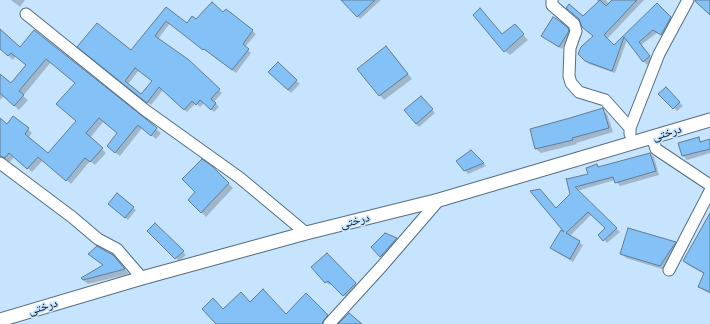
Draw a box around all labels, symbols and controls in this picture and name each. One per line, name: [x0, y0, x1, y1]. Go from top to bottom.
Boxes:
street label: درختی: [651, 122, 683, 144]
street label: درختی: [339, 210, 371, 232]
street label: درختی: [27, 296, 59, 318]

